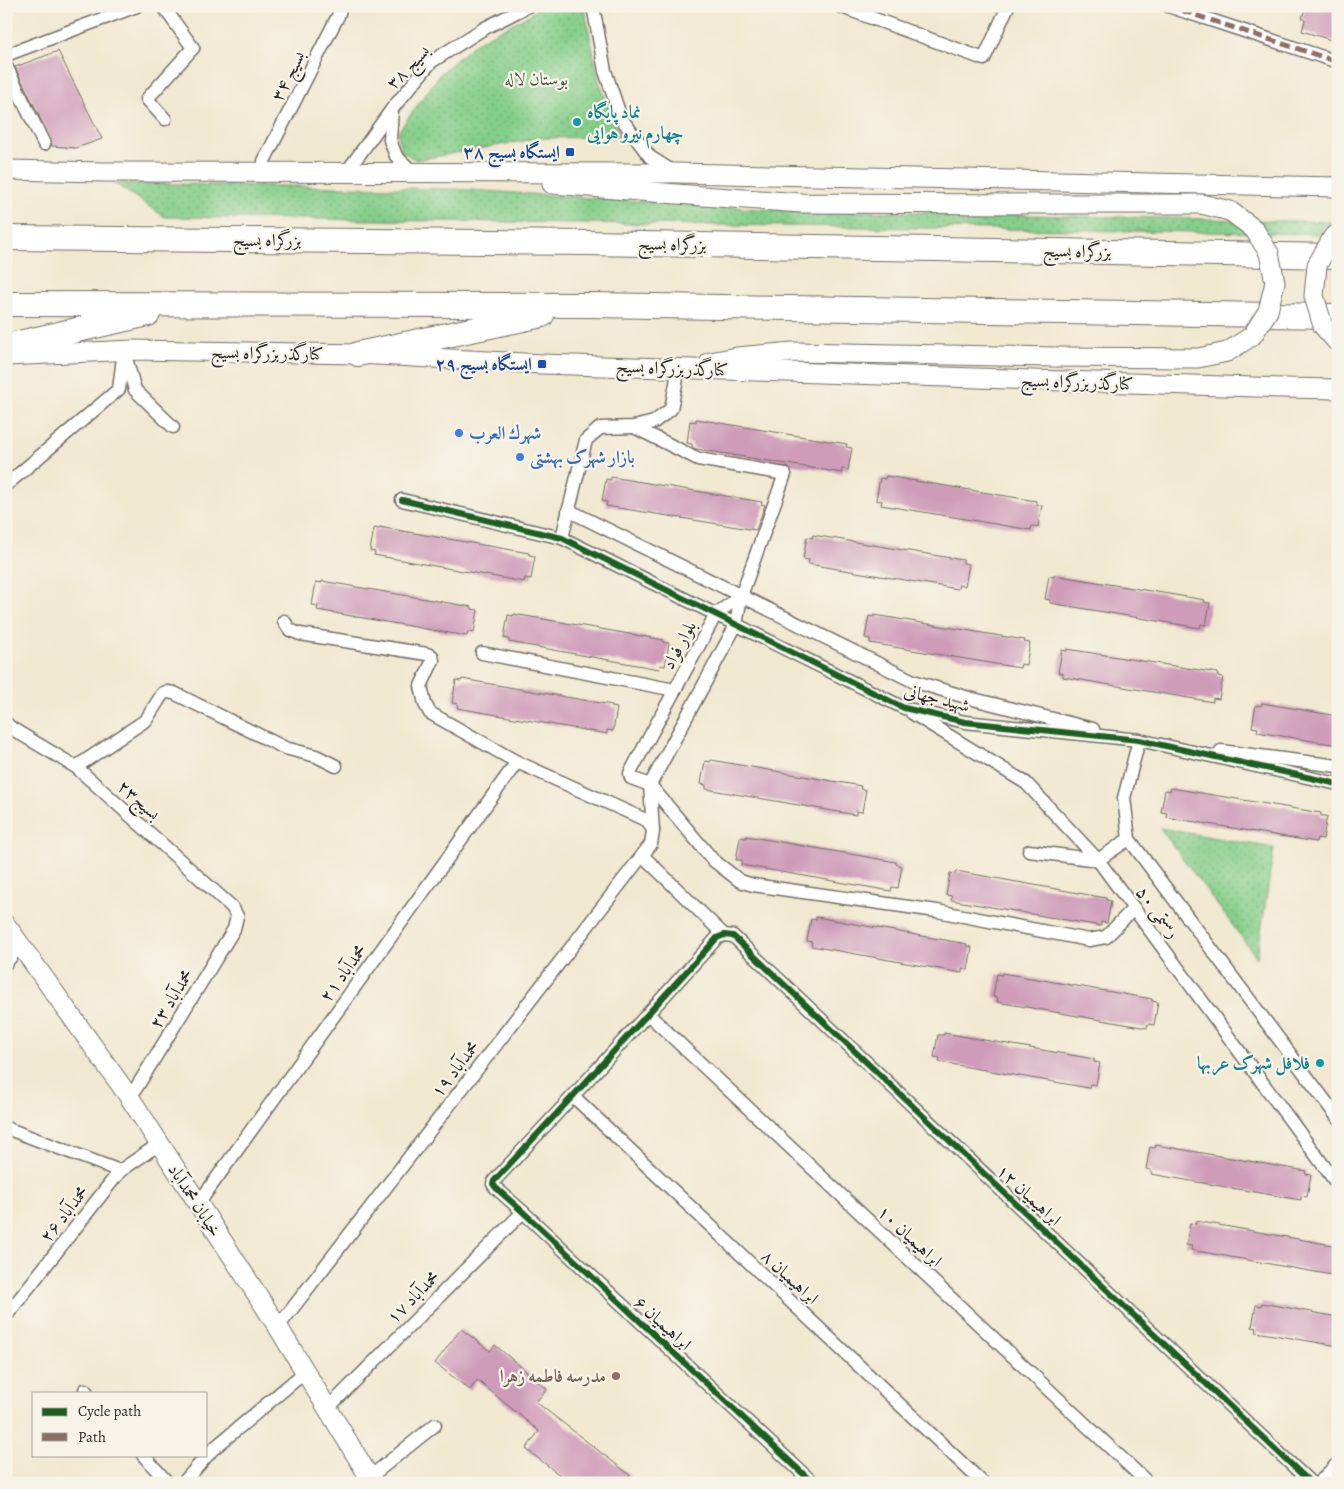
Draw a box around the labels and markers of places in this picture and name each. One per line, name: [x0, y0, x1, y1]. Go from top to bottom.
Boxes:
place label: نماد پایگاه چهارم نیرو هوایی: [586, 100, 683, 149]
marker: نماد پایگاه چهارم نیرو هوایی: [571, 116, 583, 128]
place label: ایستگاه بسیج ۳۸: [463, 140, 560, 168]
marker: ایستگاه بسیج ۳۸: [564, 146, 576, 158]
place label: ایستگاه بسیج ۲۹: [435, 352, 532, 380]
marker: ایستگاه بسیج ۲۹: [536, 358, 548, 370]
place label: شهرك العرب: [469, 421, 541, 445]
marker: شهرك العرب: [453, 427, 465, 439]
place label: بازار شهرک بهشتی: [530, 445, 635, 470]
marker: بازار شهرک بهشتی: [514, 451, 526, 463]
place label: فلافل شهرک عربها: [1197, 1051, 1310, 1076]
marker: فلافل شهرک عربها: [1314, 1057, 1326, 1069]
place label: مدرسه فاطمه زهرا: [500, 1364, 606, 1388]
marker: مدرسه فاطمه زهرا: [610, 1370, 622, 1382]

